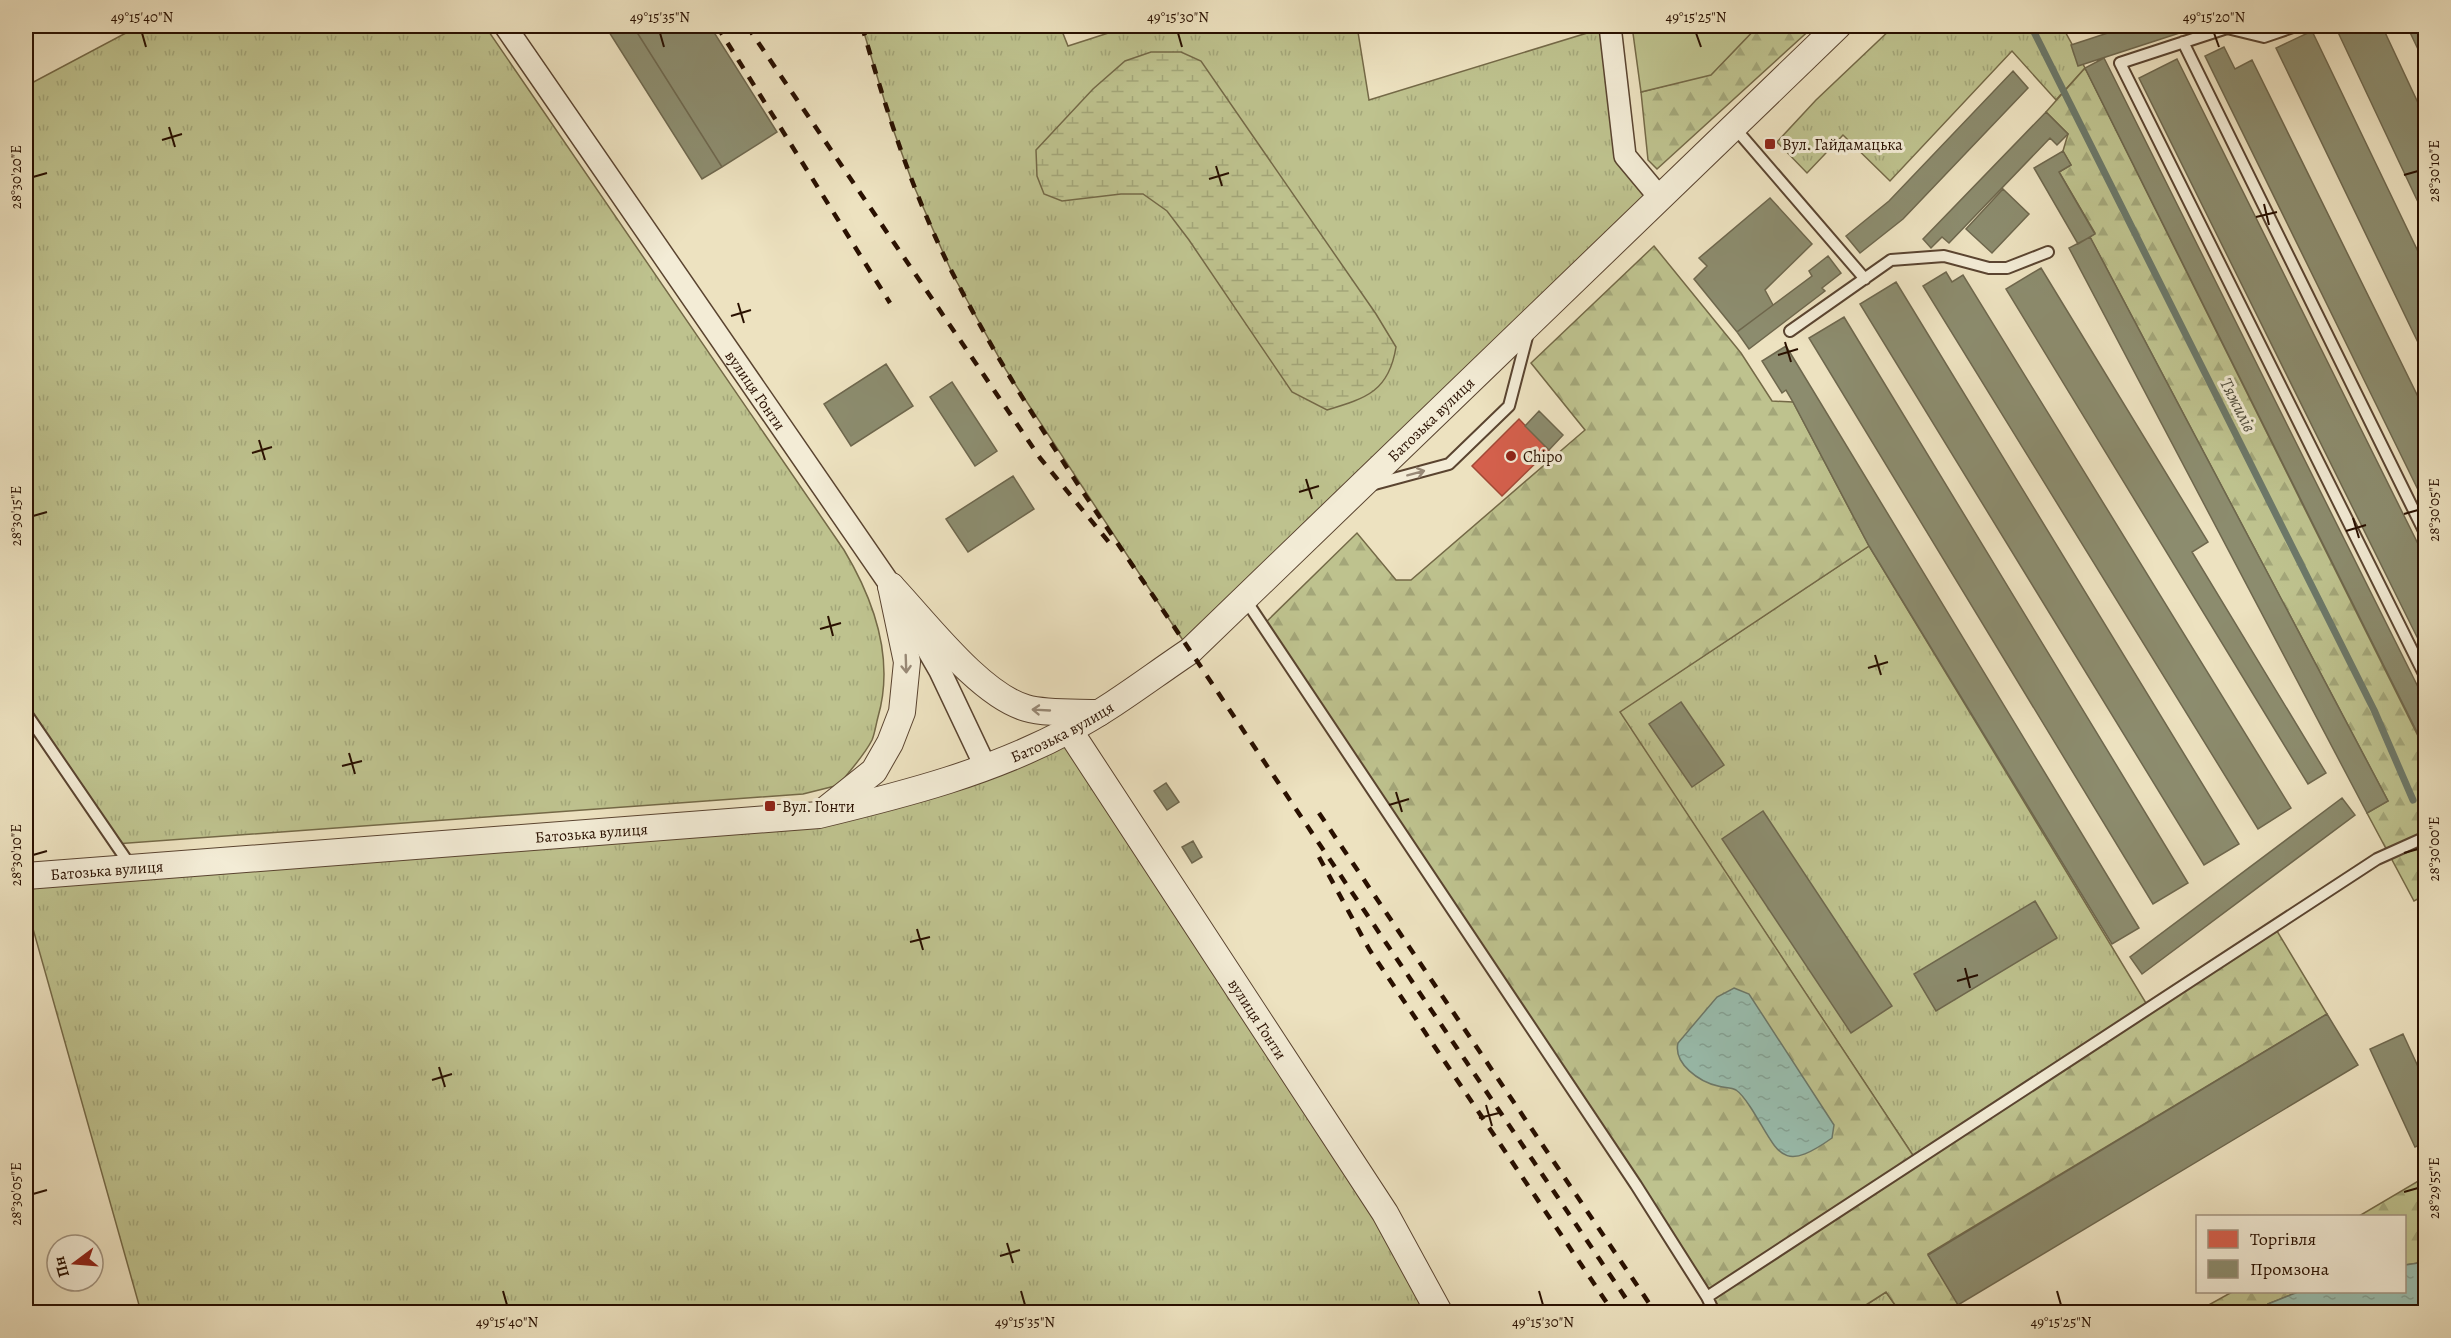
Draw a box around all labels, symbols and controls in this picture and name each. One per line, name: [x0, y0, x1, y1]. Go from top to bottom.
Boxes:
text: 49°15'40"N: [111, 7, 173, 27]
text: 49°15'35"N: [630, 7, 690, 27]
text: 49°15'30"N: [1147, 7, 1209, 27]
text: 49°15'25"N: [1665, 7, 1727, 27]
text: 49°15'20"N: [2183, 7, 2246, 27]
place label: Вул. Гайдамацька: [1782, 134, 1903, 156]
marker: Вул. Гайдамацька: [1763, 137, 1777, 151]
text: 28°30'10"E: [2424, 140, 2444, 202]
text: 28°30'20"E: [6, 145, 26, 209]
street label: вулиця Гонти: [720, 346, 790, 435]
street label: Батозька вулиця: [1383, 372, 1480, 467]
water label: Тяжилів: [2214, 374, 2262, 436]
place label: Chipo: [1523, 446, 1563, 468]
marker: Chipo: [1504, 449, 1518, 463]
one-way arrow: [1406, 467, 1425, 478]
text: 28°30'05"E: [2424, 478, 2444, 542]
text: 28°30'15"E: [6, 486, 26, 546]
one-way arrow: [900, 653, 911, 673]
street label: Батозька вулиця: [1007, 696, 1118, 768]
one-way arrow: [1031, 704, 1051, 715]
place label: Вул. Гонти: [782, 796, 855, 818]
marker: Вул. Гонти: [763, 799, 777, 813]
text: 28°30'00"E: [2424, 816, 2444, 882]
street label: Батозька вулиця: [534, 818, 649, 849]
text: 28°30'10"E: [6, 824, 26, 886]
street label: Батозька вулиця: [49, 855, 164, 886]
street label: вулиця Гонти: [1222, 974, 1292, 1064]
text: 28°29'55"E: [2424, 1157, 2444, 1219]
text: 28°30'05"E: [6, 1162, 26, 1226]
legend: [2196, 1215, 2406, 1293]
text: Торгівля: [2250, 1227, 2316, 1251]
north arrow: [45, 1233, 105, 1293]
text: Пн: [48, 1254, 75, 1280]
text: Промзона: [2250, 1257, 2330, 1281]
text: 49°15'40"N: [476, 1312, 538, 1332]
text: 49°15'35"N: [995, 1312, 1055, 1332]
text: 49°15'30"N: [1512, 1312, 1574, 1332]
text: 49°15'25"N: [2030, 1312, 2092, 1332]

